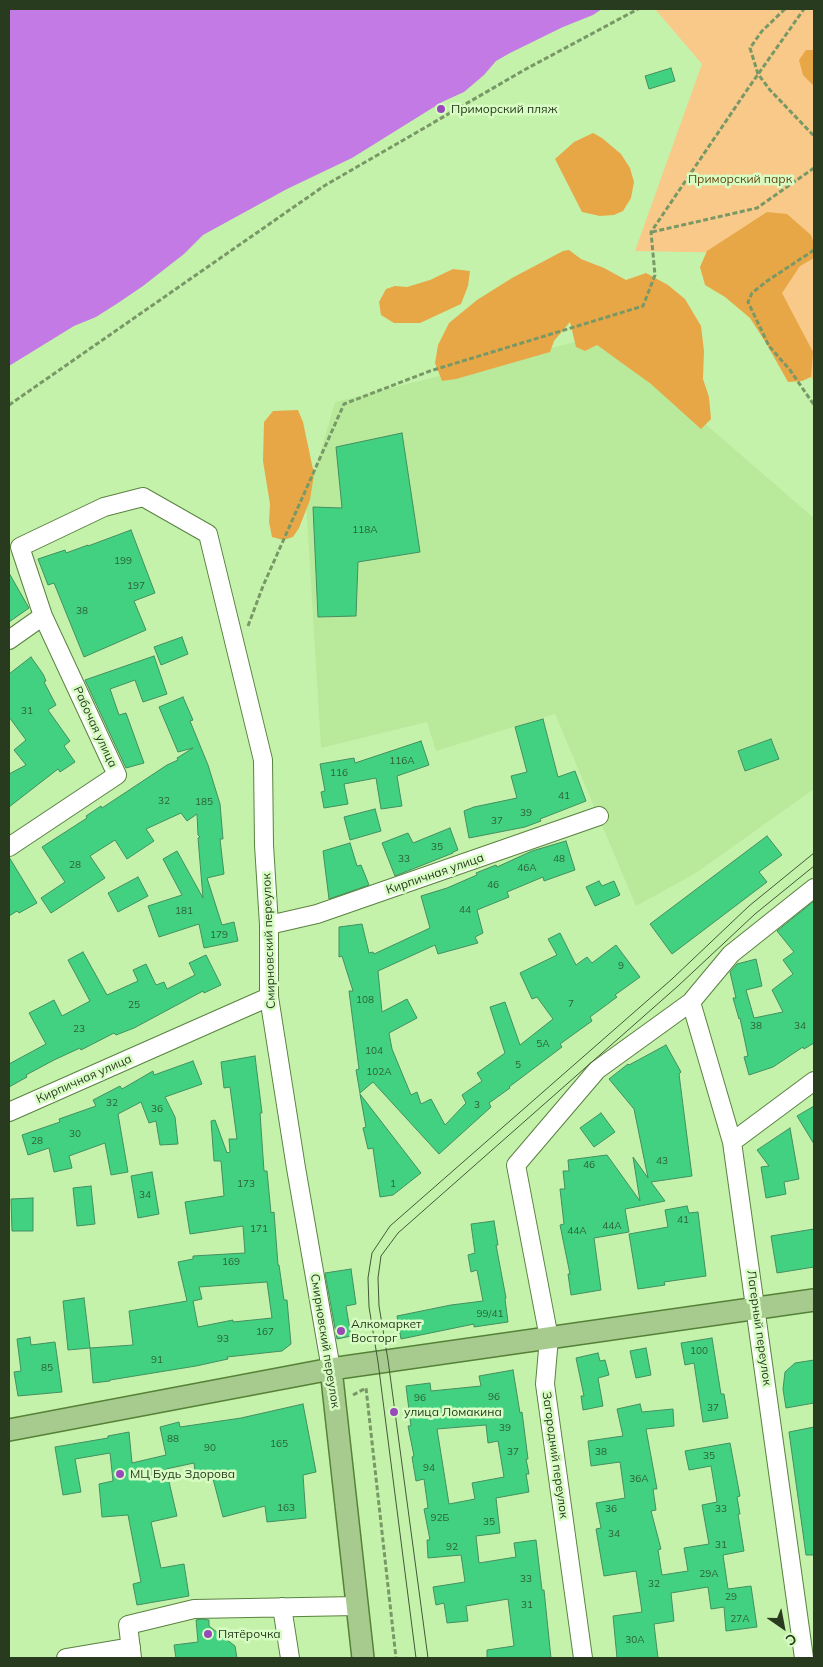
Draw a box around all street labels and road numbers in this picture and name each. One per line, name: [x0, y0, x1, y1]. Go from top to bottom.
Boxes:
street label: Рабочая улица: [70, 684, 120, 770]
street label: Кирпичная улица: [384, 850, 486, 898]
street label: Смирновский переулок: [259, 873, 279, 1009]
street label: Кирпичная улица: [34, 1052, 134, 1106]
street label: Лагерный переулок: [744, 1269, 774, 1387]
street label: Смирновский переулок: [307, 1273, 343, 1409]
street label: Загородний переулок: [539, 1391, 571, 1519]

